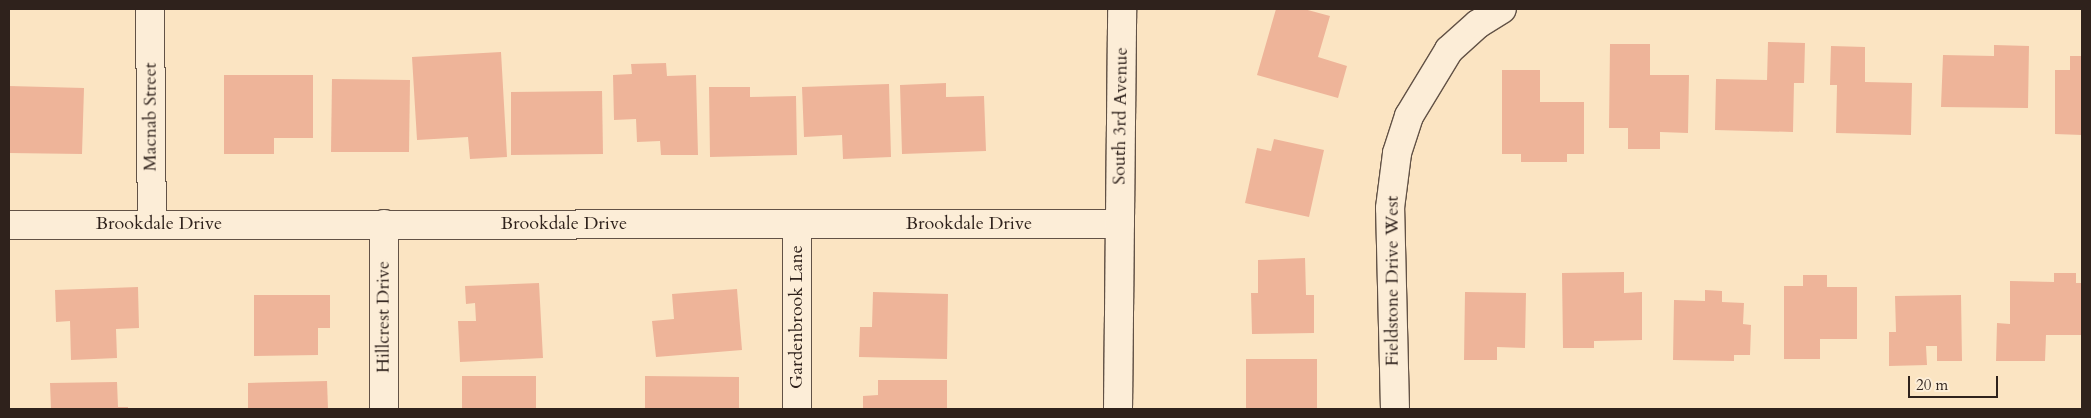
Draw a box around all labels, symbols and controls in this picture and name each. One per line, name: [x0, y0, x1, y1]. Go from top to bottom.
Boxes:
street label: South 3rd Avenue: [1109, 47, 1133, 185]
street label: Macnab Street: [140, 63, 162, 171]
street label: Fieldstone Drive West: [1382, 196, 1404, 366]
street label: Brookdale Drive: [96, 213, 222, 235]
street label: Brookdale Drive: [501, 213, 627, 235]
street label: Brookdale Drive: [906, 213, 1032, 235]
street label: Gardenbrook Lane: [786, 245, 808, 389]
street label: Hillcrest Drive: [373, 261, 395, 373]
scale bar: [1911, 366, 2001, 398]
text: 20 m: [1916, 375, 1948, 395]

